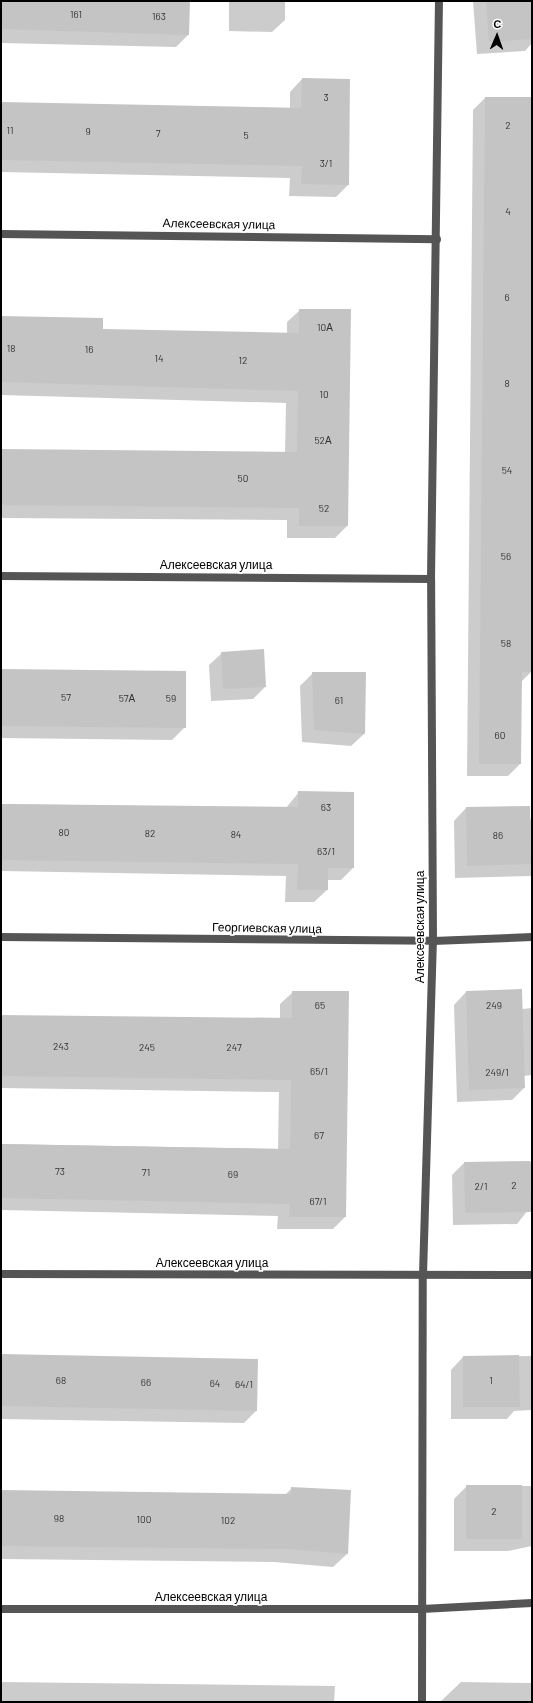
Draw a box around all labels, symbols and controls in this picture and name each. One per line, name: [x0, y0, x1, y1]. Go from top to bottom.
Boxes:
house number: 161: [70, 9, 82, 21]
house number: 163: [152, 11, 166, 23]
north arrow: [477, 16, 517, 56]
text: С: [493, 17, 502, 30]
house number: 3: [323, 92, 329, 104]
house number: 2: [505, 120, 511, 132]
house number: 11: [6, 125, 14, 137]
house number: 9: [85, 126, 91, 138]
house number: 7: [156, 128, 160, 140]
house number: 5: [243, 130, 249, 142]
house number: 3/1: [320, 158, 332, 170]
house number: 4: [505, 206, 511, 218]
street label: Алексеевская улица: [163, 216, 275, 232]
house number: 6: [504, 292, 510, 304]
house number: 10А: [317, 322, 333, 334]
house number: 18: [7, 343, 15, 355]
house number: 16: [85, 344, 93, 356]
house number: 14: [154, 353, 164, 365]
house number: 12: [239, 355, 247, 367]
house number: 8: [504, 378, 510, 390]
house number: 10: [319, 389, 329, 401]
house number: 52А: [314, 435, 332, 447]
house number: 54: [502, 465, 512, 477]
house number: 50: [238, 473, 248, 485]
house number: 52: [319, 503, 329, 515]
house number: 56: [501, 551, 511, 563]
street label: Алексеевская улица: [160, 558, 272, 572]
house number: 58: [501, 638, 511, 650]
house number: 57: [61, 692, 71, 704]
house number: 57А: [119, 693, 135, 705]
house number: 59: [166, 693, 176, 705]
house number: 61: [335, 695, 343, 707]
house number: 60: [495, 730, 505, 742]
house number: 63: [321, 802, 331, 814]
house number: 80: [59, 827, 69, 839]
house number: 82: [145, 828, 155, 840]
house number: 84: [231, 829, 241, 841]
house number: 86: [493, 830, 503, 842]
house number: 63/1: [317, 846, 335, 858]
street label: Алексеевская улица: [413, 871, 427, 983]
street label: Георгиевская улица: [212, 920, 322, 936]
house number: 65: [315, 1000, 325, 1012]
house number: 249: [486, 1000, 502, 1012]
house number: 243: [53, 1041, 69, 1053]
house number: 245: [139, 1042, 155, 1054]
house number: 247: [226, 1042, 242, 1054]
house number: 65/1: [310, 1066, 328, 1078]
house number: 249/1: [485, 1067, 509, 1079]
house number: 67: [314, 1130, 324, 1142]
house number: 73: [55, 1166, 65, 1178]
house number: 71: [142, 1167, 150, 1179]
house number: 69: [228, 1169, 238, 1181]
house number: 2: [511, 1180, 517, 1192]
house number: 2/1: [475, 1181, 487, 1193]
house number: 67/1: [310, 1196, 326, 1208]
street label: Алексеевская улица: [156, 1256, 268, 1270]
house number: 68: [56, 1375, 66, 1387]
house number: 1: [489, 1375, 493, 1387]
house number: 66: [141, 1377, 151, 1389]
house number: 64: [210, 1378, 220, 1390]
house number: 64/1: [235, 1379, 253, 1391]
house number: 2: [491, 1506, 497, 1518]
house number: 98: [54, 1513, 64, 1525]
house number: 100: [137, 1514, 151, 1526]
house number: 102: [221, 1515, 235, 1527]
street label: Алексеевская улица: [155, 1590, 267, 1604]

